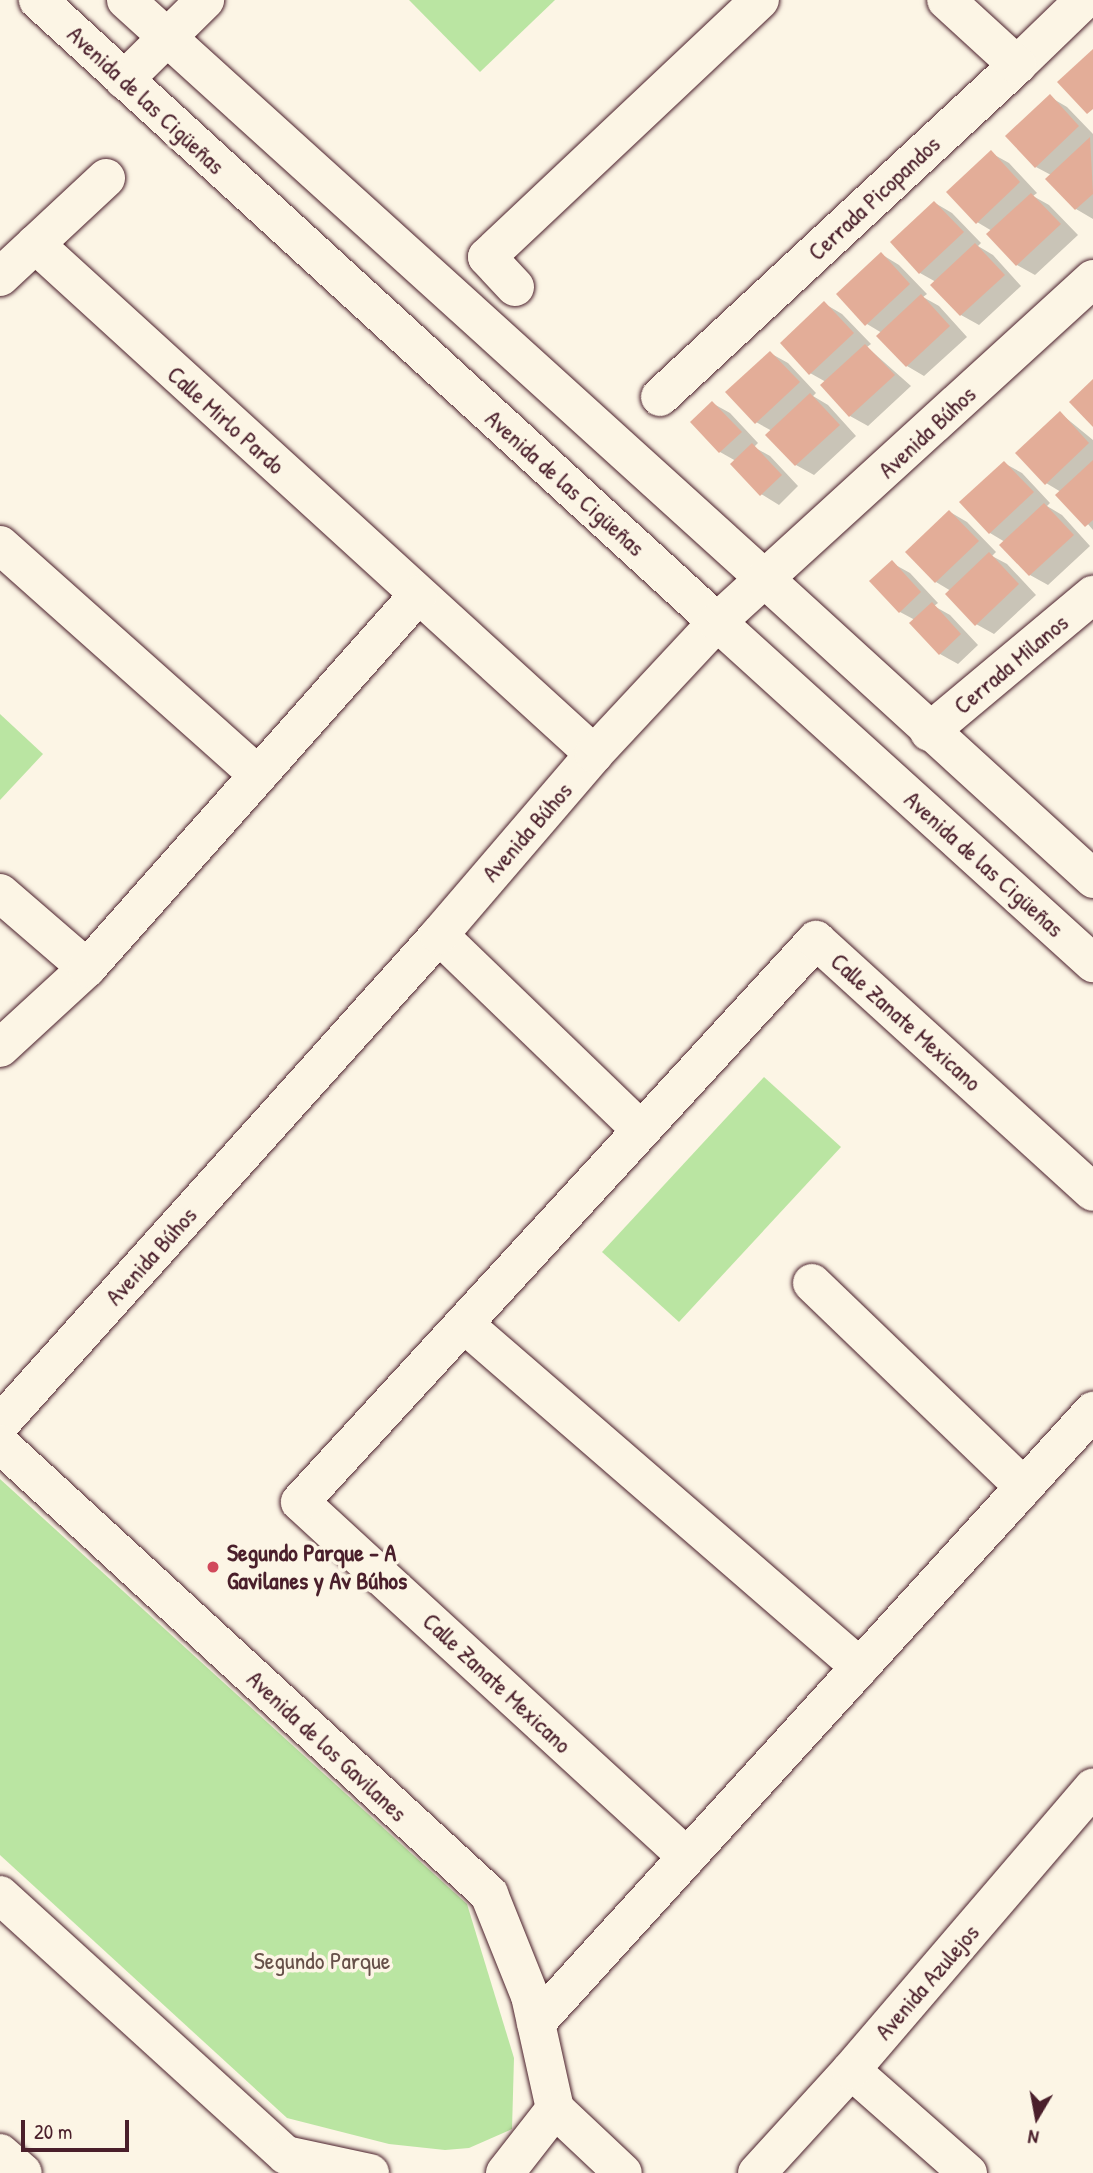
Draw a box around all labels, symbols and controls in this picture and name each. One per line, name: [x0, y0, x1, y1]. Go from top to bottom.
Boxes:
street label: Avenida de las Cigüeñas: [62, 20, 230, 180]
street label: Cerrada Picopandos: [802, 130, 946, 266]
street label: Calle Mirlo Pardo: [161, 360, 291, 480]
street label: Avenida Búhos: [873, 380, 981, 484]
street label: Avenida de las Cigüeñas: [479, 404, 651, 562]
street label: Cerrada Milanos: [948, 608, 1074, 720]
street label: Avenida Búhos: [476, 776, 578, 888]
street label: Avenida de las Cigüeñas: [898, 785, 1070, 943]
street label: Calle Zanate Mexicano: [825, 947, 987, 1097]
street label: Avenida Búhos: [99, 1201, 203, 1311]
place label: Segundo Parque - A Gavilanes y Av Búhos: [227, 1539, 407, 1595]
marker: Segundo Parque - A Gavilanes y Av Búhos: [205, 1559, 221, 1575]
street label: Calle Zanate Mexicano: [417, 1607, 577, 1759]
street label: Avenida de los Gavilanes: [241, 1665, 413, 1827]
street label: Avenida Azulejos: [869, 1918, 985, 2046]
park label: Segundo Parque: [254, 1947, 390, 1975]
north arrow: [1002, 2082, 1072, 2152]
scale bar: [24, 2106, 133, 2150]
text: 20 m: [34, 2117, 72, 2146]
text: N: [1026, 2124, 1041, 2151]

